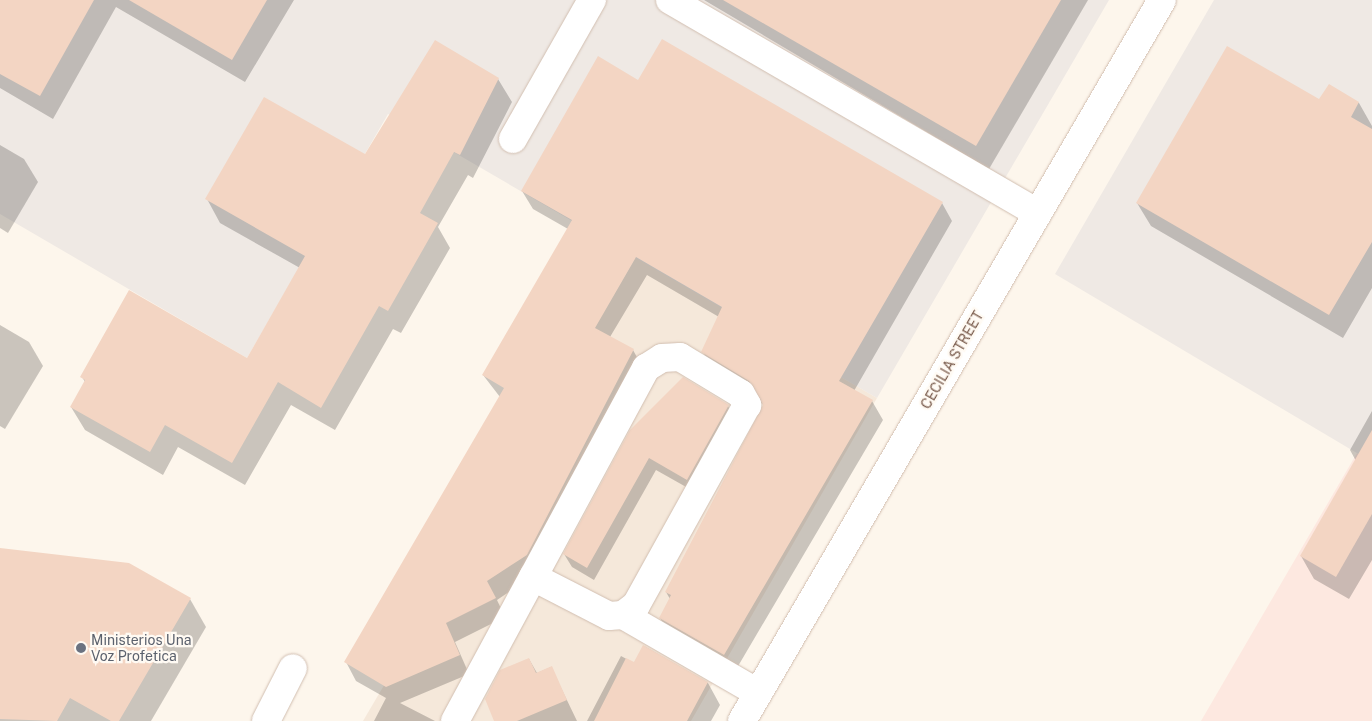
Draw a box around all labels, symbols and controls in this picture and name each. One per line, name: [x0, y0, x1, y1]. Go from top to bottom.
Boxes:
street label: CECILIA STREET: [917, 308, 987, 412]
place label: Ministerios Una Voz Profetica: [91, 632, 192, 664]
marker: Ministerios Una Voz Profetica: [75, 642, 87, 654]

